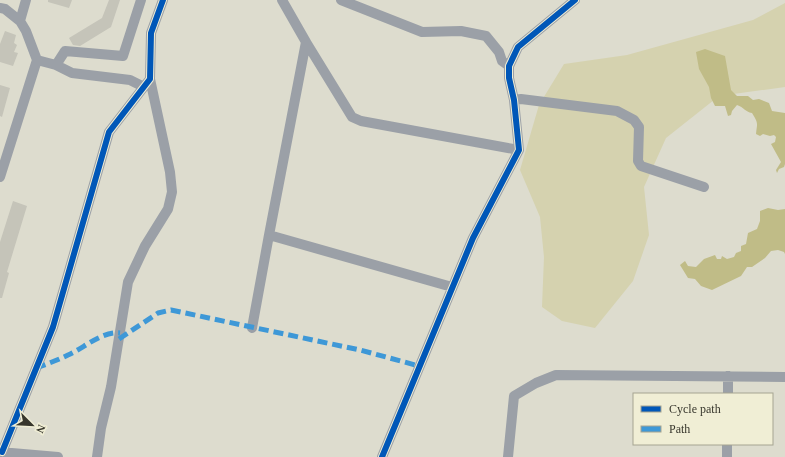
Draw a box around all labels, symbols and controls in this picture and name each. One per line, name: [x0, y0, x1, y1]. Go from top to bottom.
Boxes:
legend: [633, 393, 773, 445]
text: Cycle path: [669, 402, 721, 416]
north arrow: [12, 405, 52, 445]
text: Path: [669, 422, 690, 436]
text: N: [34, 423, 48, 435]

